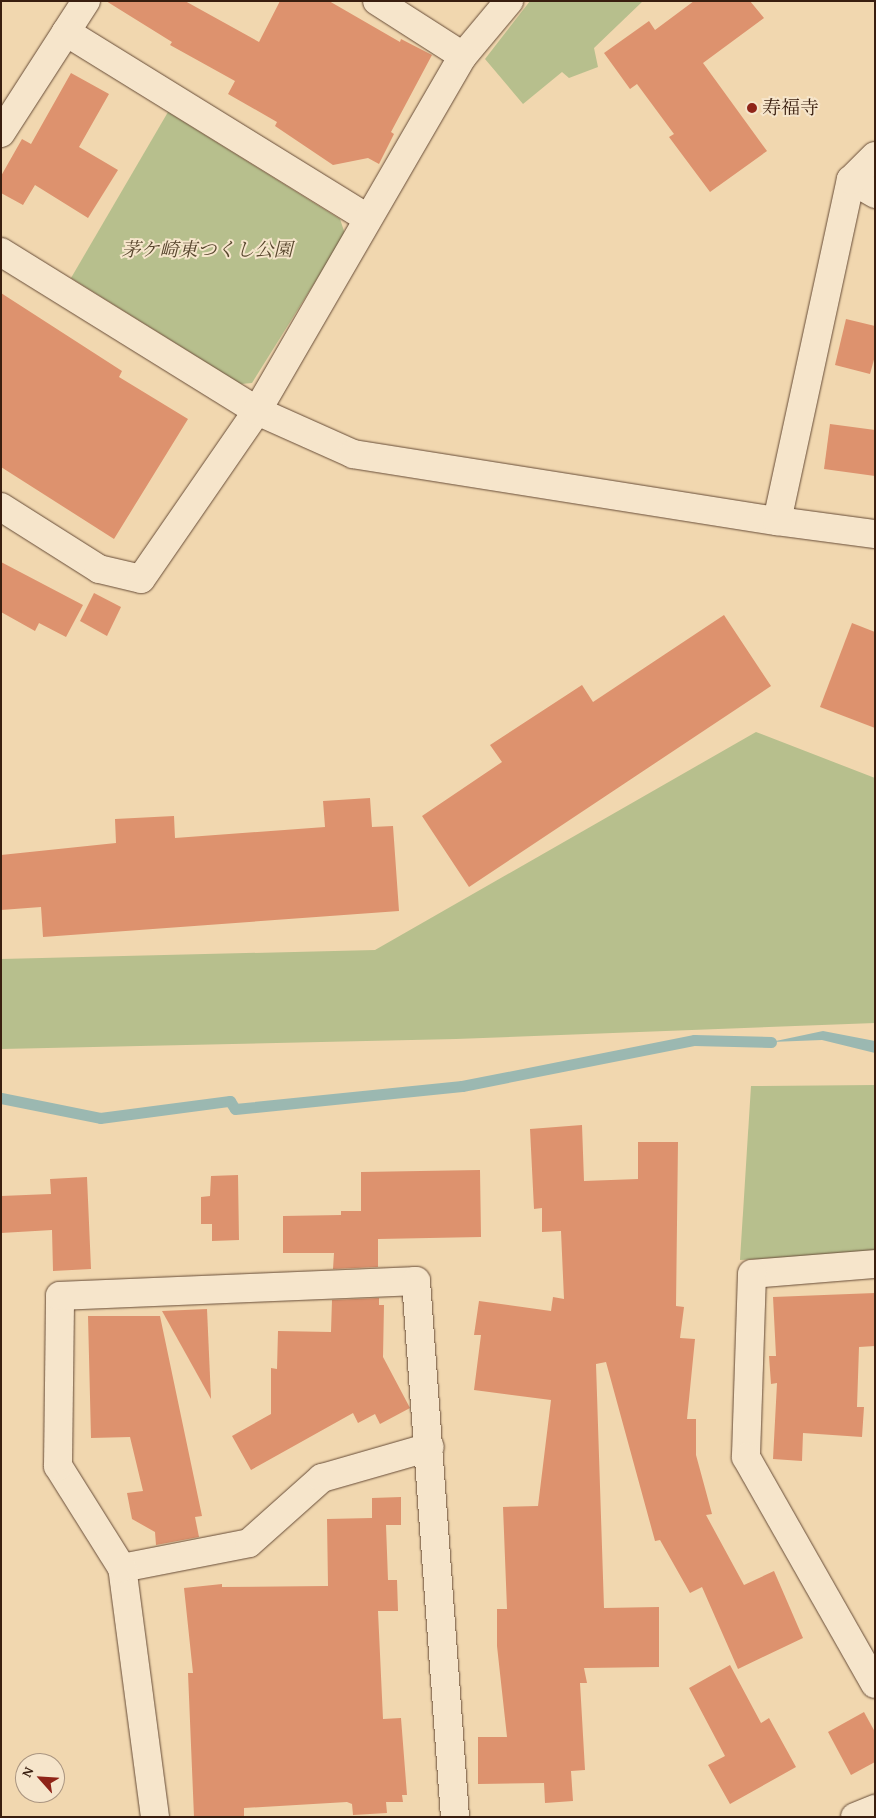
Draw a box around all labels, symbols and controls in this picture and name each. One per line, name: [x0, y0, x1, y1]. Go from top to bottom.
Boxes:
place label: 寿福寺: [762, 97, 819, 119]
marker: 寿福寺: [746, 102, 758, 114]
park label: 茅ケ崎東つくし公園: [122, 239, 292, 261]
north arrow: [15, 1753, 65, 1803]
text: N: [16, 1763, 38, 1780]

